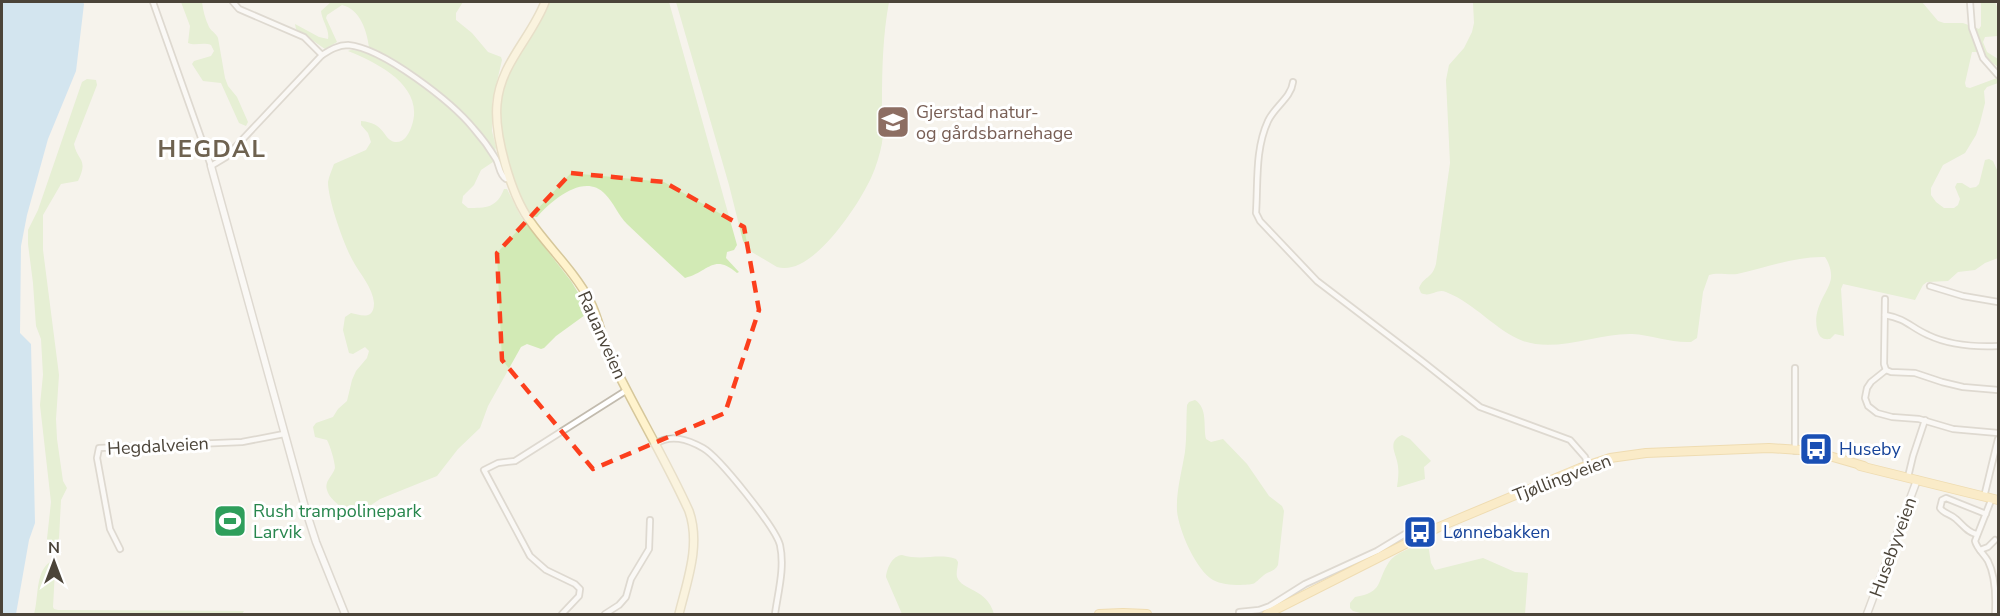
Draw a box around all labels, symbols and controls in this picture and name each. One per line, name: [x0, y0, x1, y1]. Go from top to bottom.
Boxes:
place label: Gjerstad natur- og gårdsbarnehage: [916, 100, 1073, 145]
school or university icon: Gjerstad natur- og gårdsbarnehage: [875, 104, 911, 140]
district label: HEGDAL: [158, 133, 266, 165]
street label: Rauanveien: [572, 287, 632, 383]
street label: Hegdalveien: [107, 431, 209, 461]
bus stop icon: Huseby: [1798, 431, 1834, 467]
place label: Huseby: [1839, 437, 1901, 461]
street label: Tjøllingveien: [1509, 448, 1615, 508]
street label: Husebyveien: [1864, 494, 1922, 600]
place label: Rush trampolinepark Larvik: [253, 499, 423, 544]
sports icon: Rush trampolinepark Larvik: [212, 503, 248, 539]
bus stop icon: Lønnebakken: [1402, 514, 1438, 550]
place label: Lønnebakken: [1443, 520, 1550, 544]
north arrow: [24, 532, 84, 592]
text: N: [48, 537, 60, 559]

